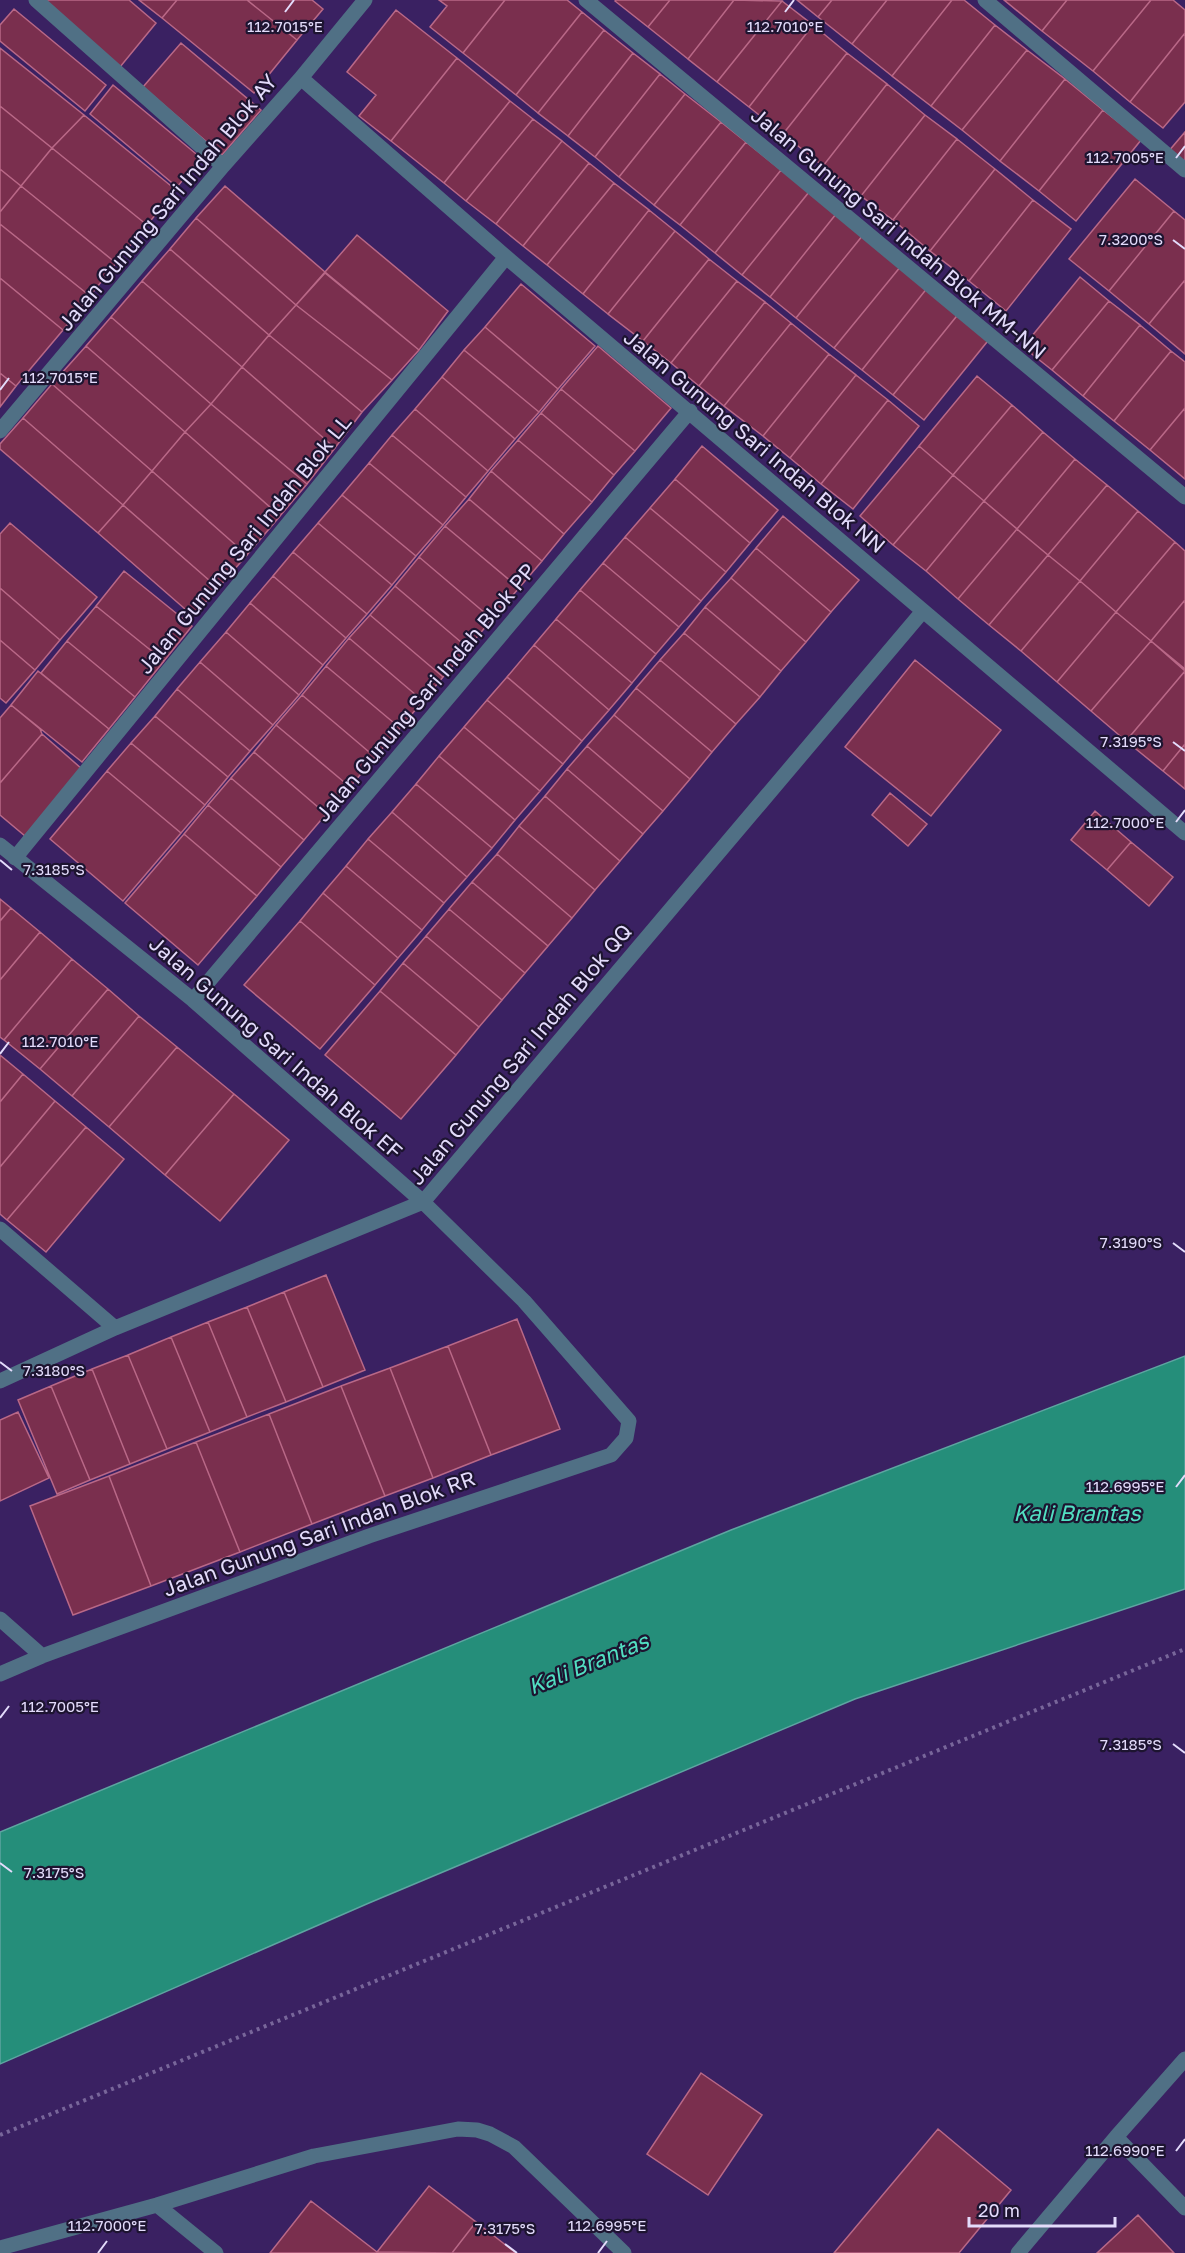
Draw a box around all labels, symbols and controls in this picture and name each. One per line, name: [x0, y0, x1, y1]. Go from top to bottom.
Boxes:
text: 112.7015°E: [247, 17, 323, 35]
text: 112.7010°E: [747, 17, 823, 35]
street label: Jalan Gunung Sari Indah Blok AY: [52, 68, 282, 336]
street label: Jalan Gunung Sari Indah Blok MM-NN: [746, 102, 1052, 364]
text: 112.7005°E: [1086, 148, 1164, 166]
text: 7.3200°S: [1099, 230, 1163, 248]
street label: Jalan Gunung Sari Indah Blok NN: [619, 324, 891, 558]
text: 112.7015°E: [22, 368, 98, 386]
street label: Jalan Gunung Sari Indah Blok LL: [131, 409, 357, 679]
street label: Jalan Gunung Sari Indah Blok PP: [309, 558, 541, 826]
text: 7.3195°S: [1100, 732, 1162, 750]
text: 112.7000°E: [1086, 813, 1164, 831]
text: 7.3185°S: [23, 860, 85, 878]
street label: Jalan Gunung Sari Indah Blok QQ: [403, 918, 637, 1190]
street label: Jalan Gunung Sari Indah Blok EF: [144, 930, 408, 1164]
text: 112.7010°E: [22, 1032, 98, 1050]
text: 7.3190°S: [1100, 1233, 1162, 1251]
text: 7.3180°S: [23, 1361, 85, 1379]
street label: Jalan Gunung Sari Indah Blok RR: [159, 1464, 479, 1602]
text: 112.6995°E: [1086, 1477, 1164, 1495]
water label: Kali Brantas: [1013, 1499, 1142, 1526]
water label: Kali Brantas: [524, 1626, 653, 1699]
text: 112.7005°E: [21, 1697, 99, 1715]
text: 7.3185°S: [1100, 1735, 1162, 1753]
text: 7.3175°S: [24, 1863, 84, 1881]
text: 112.6990°E: [1085, 2141, 1165, 2159]
scale bar: [969, 2190, 1114, 2228]
text: 20 m: [978, 2199, 1020, 2221]
text: 112.7000°E: [68, 2216, 146, 2234]
text: 112.6995°E: [568, 2216, 646, 2234]
text: 7.3175°S: [475, 2219, 535, 2237]

